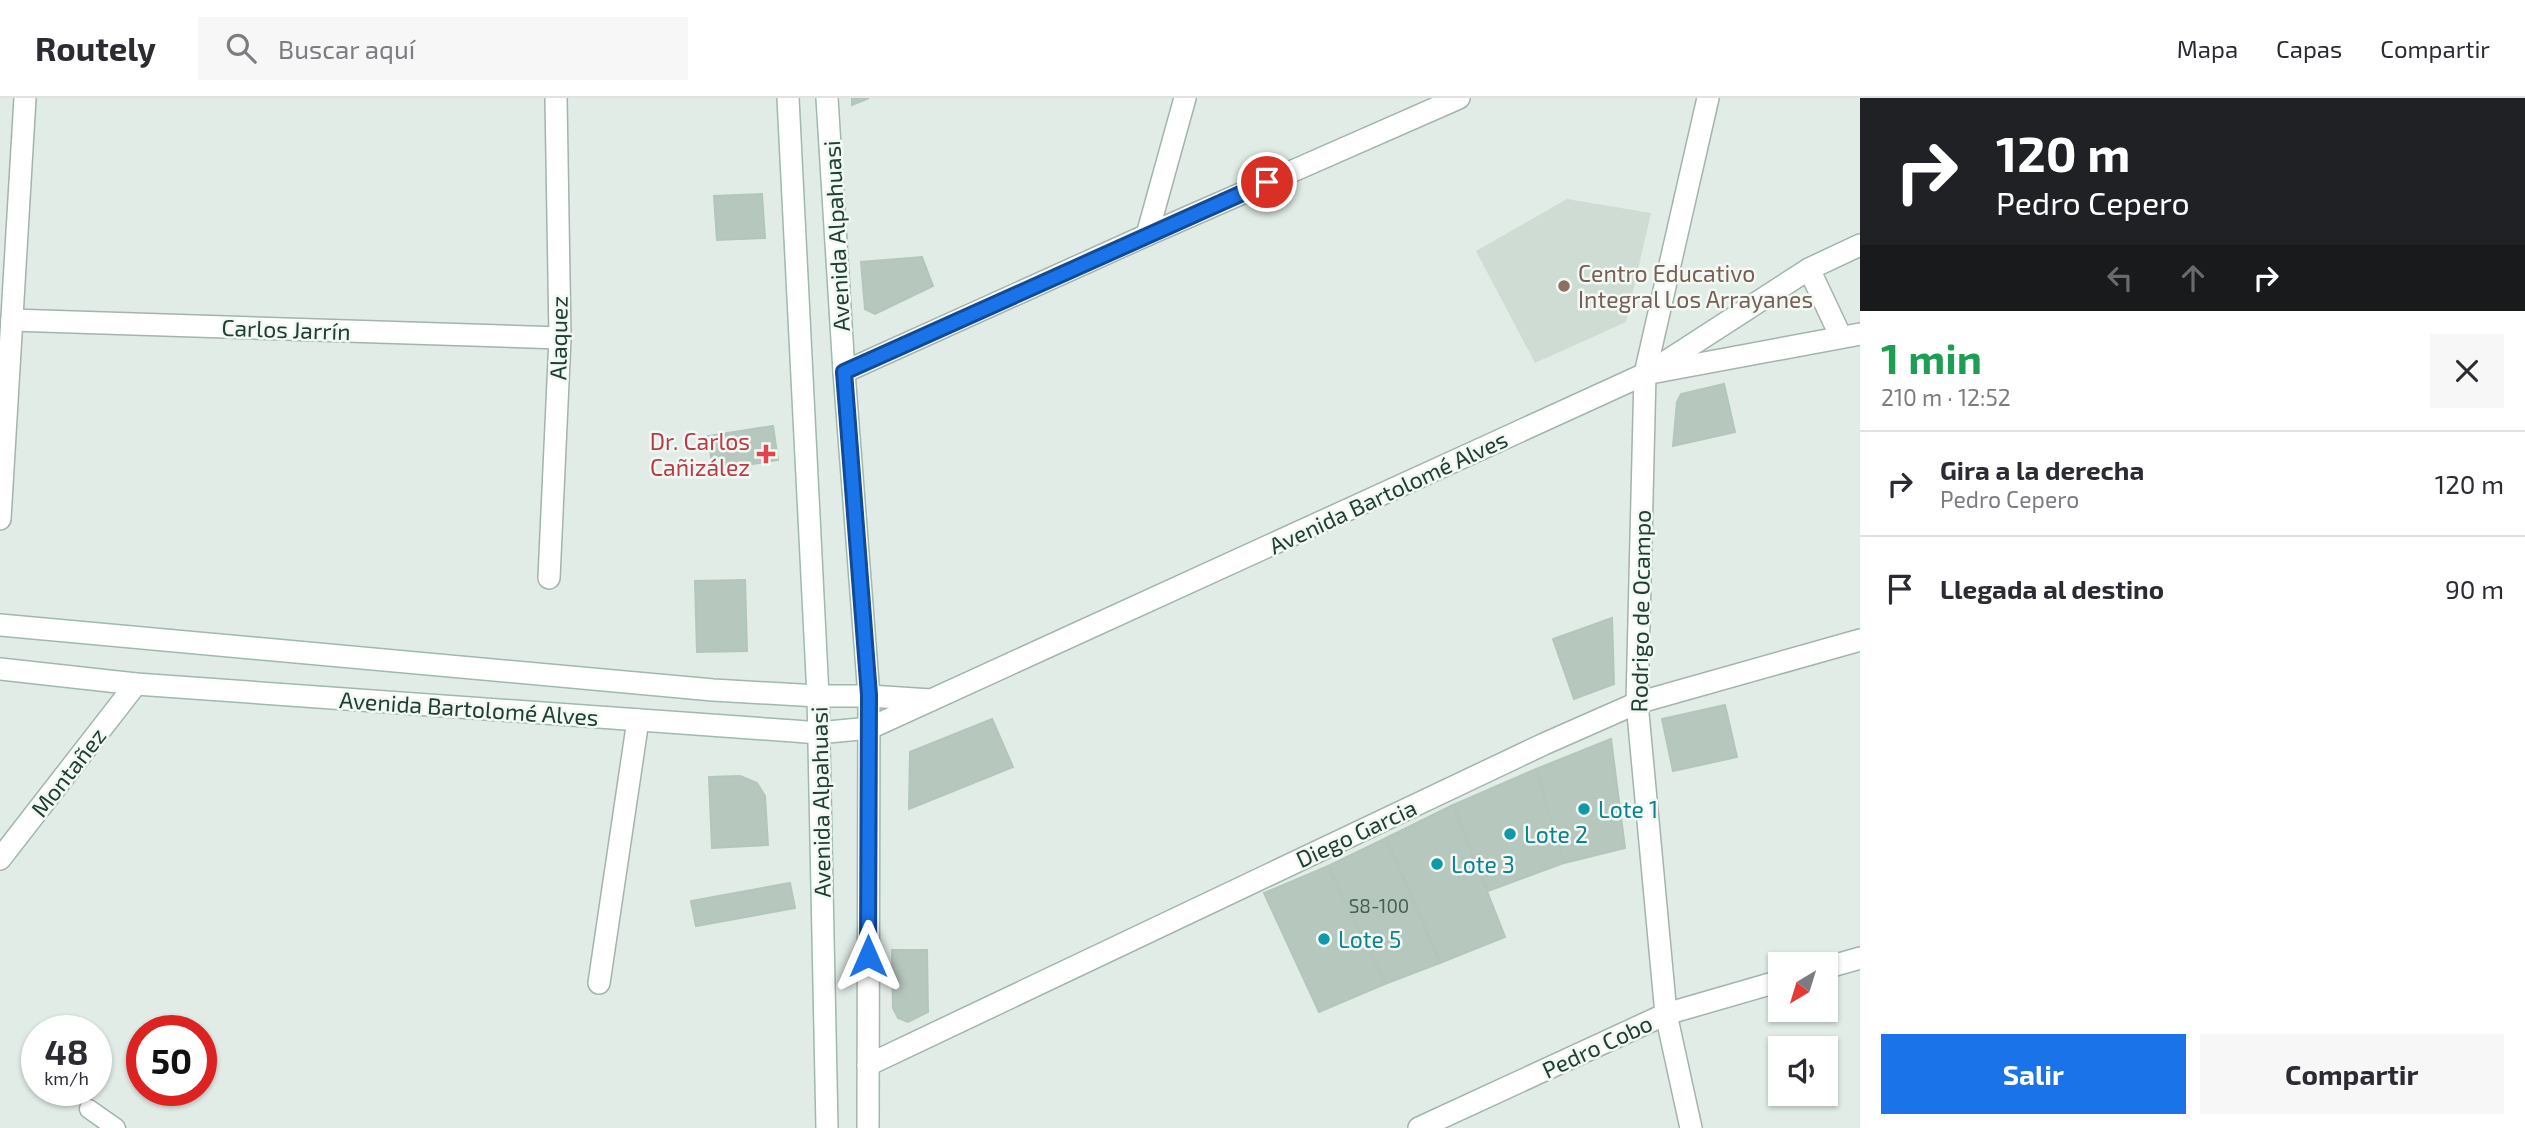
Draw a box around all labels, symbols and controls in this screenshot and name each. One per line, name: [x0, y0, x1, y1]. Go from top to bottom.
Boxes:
search box: [198, 17, 688, 80]
text: Routely: [35, 28, 156, 68]
icon: search: [222, 29, 260, 67]
text: Buscar aquí: [278, 33, 415, 64]
text: Mapa: [2177, 34, 2238, 63]
text: Capas: [2276, 34, 2342, 63]
text: Compartir: [2380, 34, 2490, 63]
text: 120 m: [1996, 123, 2130, 182]
icon: right: [1881, 126, 1972, 217]
street label: Avenida Alpahuasi: [817, 140, 855, 332]
pin: [1237, 152, 1297, 212]
icon: arrive: [1248, 163, 1286, 201]
text: Pedro Cepero: [1996, 183, 2190, 221]
place label: Centro Educativo Integral Los Arrayanes: [1578, 259, 1813, 313]
icon: left: [2101, 259, 2139, 297]
icon: ahead: [2174, 259, 2212, 297]
icon: right: [2247, 259, 2285, 297]
marker: Centro Educativo Integral Los Arrayanes: [1556, 278, 1572, 294]
street label: Alaquez: [543, 296, 573, 380]
street label: Carlos Jarrín: [221, 313, 351, 345]
text: 1 min: [1881, 332, 1982, 382]
button: close: [2430, 334, 2504, 408]
text: 210 m · 12:52: [1881, 383, 2011, 411]
street label: Avenida Bartolomé Alves: [1264, 424, 1512, 560]
place label: Dr. Carlos Cañizález: [650, 427, 750, 481]
marker: Dr. Carlos Cañizález: [756, 444, 776, 464]
text: Gira a la derecha: [1940, 454, 2144, 485]
icon: right: [1881, 465, 1919, 503]
text: 120 m: [2435, 468, 2504, 499]
text: Pedro Cepero: [1940, 485, 2079, 513]
street label: Rodrigo de Ocampo: [1624, 509, 1656, 713]
icon: arrive: [1881, 570, 1919, 608]
text: Llegada al destino: [1940, 573, 2164, 604]
text: 90 m: [2445, 573, 2504, 604]
street label: Avenida Bartolomé Alves: [338, 685, 600, 731]
street label: Avenida Alpahuasi: [804, 706, 836, 898]
street label: Montañez: [25, 722, 111, 822]
street label: Diego Garcia: [1291, 793, 1421, 873]
place label: Lote 1: [1598, 795, 1658, 823]
marker: Lote 1: [1576, 801, 1592, 817]
place label: Lote 2: [1524, 820, 1588, 848]
marker: Lote 2: [1502, 826, 1518, 842]
place label: Lote 3: [1451, 850, 1515, 878]
marker: Lote 3: [1429, 856, 1445, 872]
house number: S8-100: [1349, 894, 1409, 917]
position arrow: [831, 919, 905, 993]
place label: Lote 5: [1338, 925, 1401, 953]
marker: Lote 5: [1316, 931, 1332, 947]
north arrow: [1768, 952, 1838, 1022]
map controls: [1768, 952, 1838, 1106]
street label: Pedro Cobo: [1537, 1008, 1657, 1084]
speed limit sign: 50: [126, 1015, 217, 1106]
text: 48: [44, 1030, 89, 1072]
button: Salir: [1881, 1034, 2186, 1114]
button: Compartir: [2200, 1034, 2504, 1114]
button: sound: [1768, 1036, 1838, 1106]
text: km/h: [44, 1067, 89, 1089]

